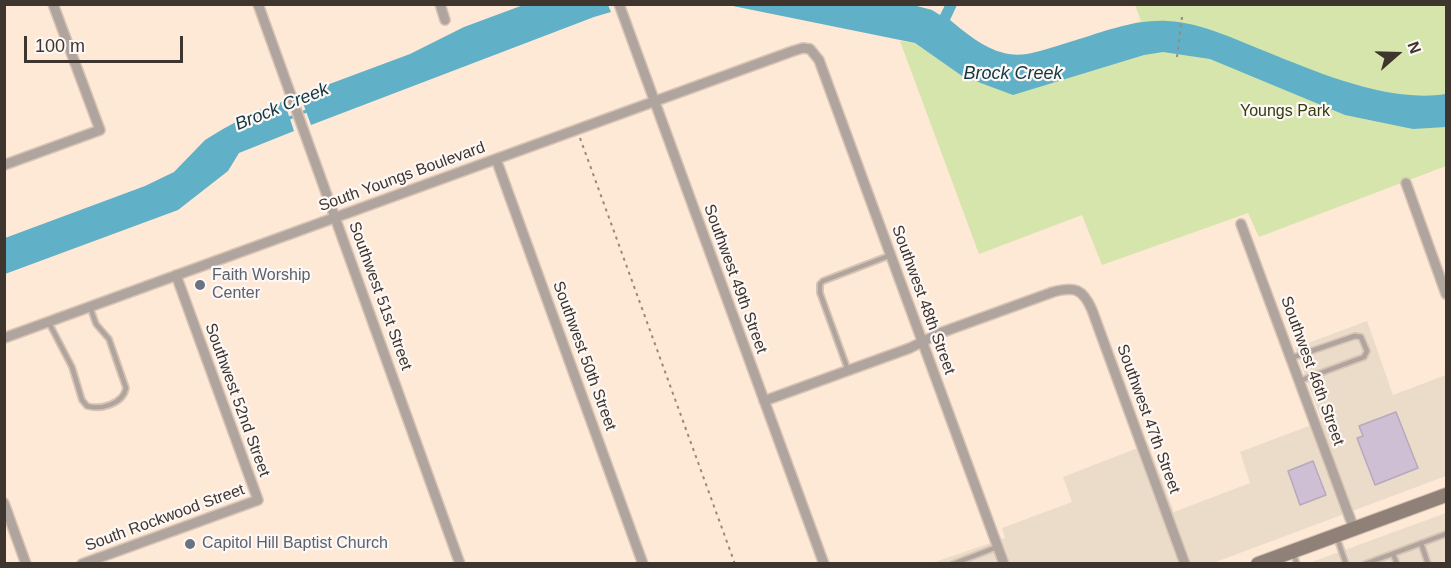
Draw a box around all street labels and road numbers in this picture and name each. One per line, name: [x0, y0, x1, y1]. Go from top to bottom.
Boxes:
street label: South Youngs Boulevard: [316, 138, 488, 216]
street label: Southwest 49th Street: [699, 202, 771, 356]
street label: Southwest 51st Street: [344, 219, 416, 373]
street label: Southwest 48th Street: [887, 223, 959, 377]
street label: Southwest 50th Street: [548, 279, 620, 433]
street label: Southwest 46th Street: [1276, 294, 1348, 448]
street label: Southwest 52nd Street: [200, 321, 274, 479]
street label: Southwest 47th Street: [1112, 342, 1184, 496]
street label: South Rockwood Street: [83, 480, 247, 556]

